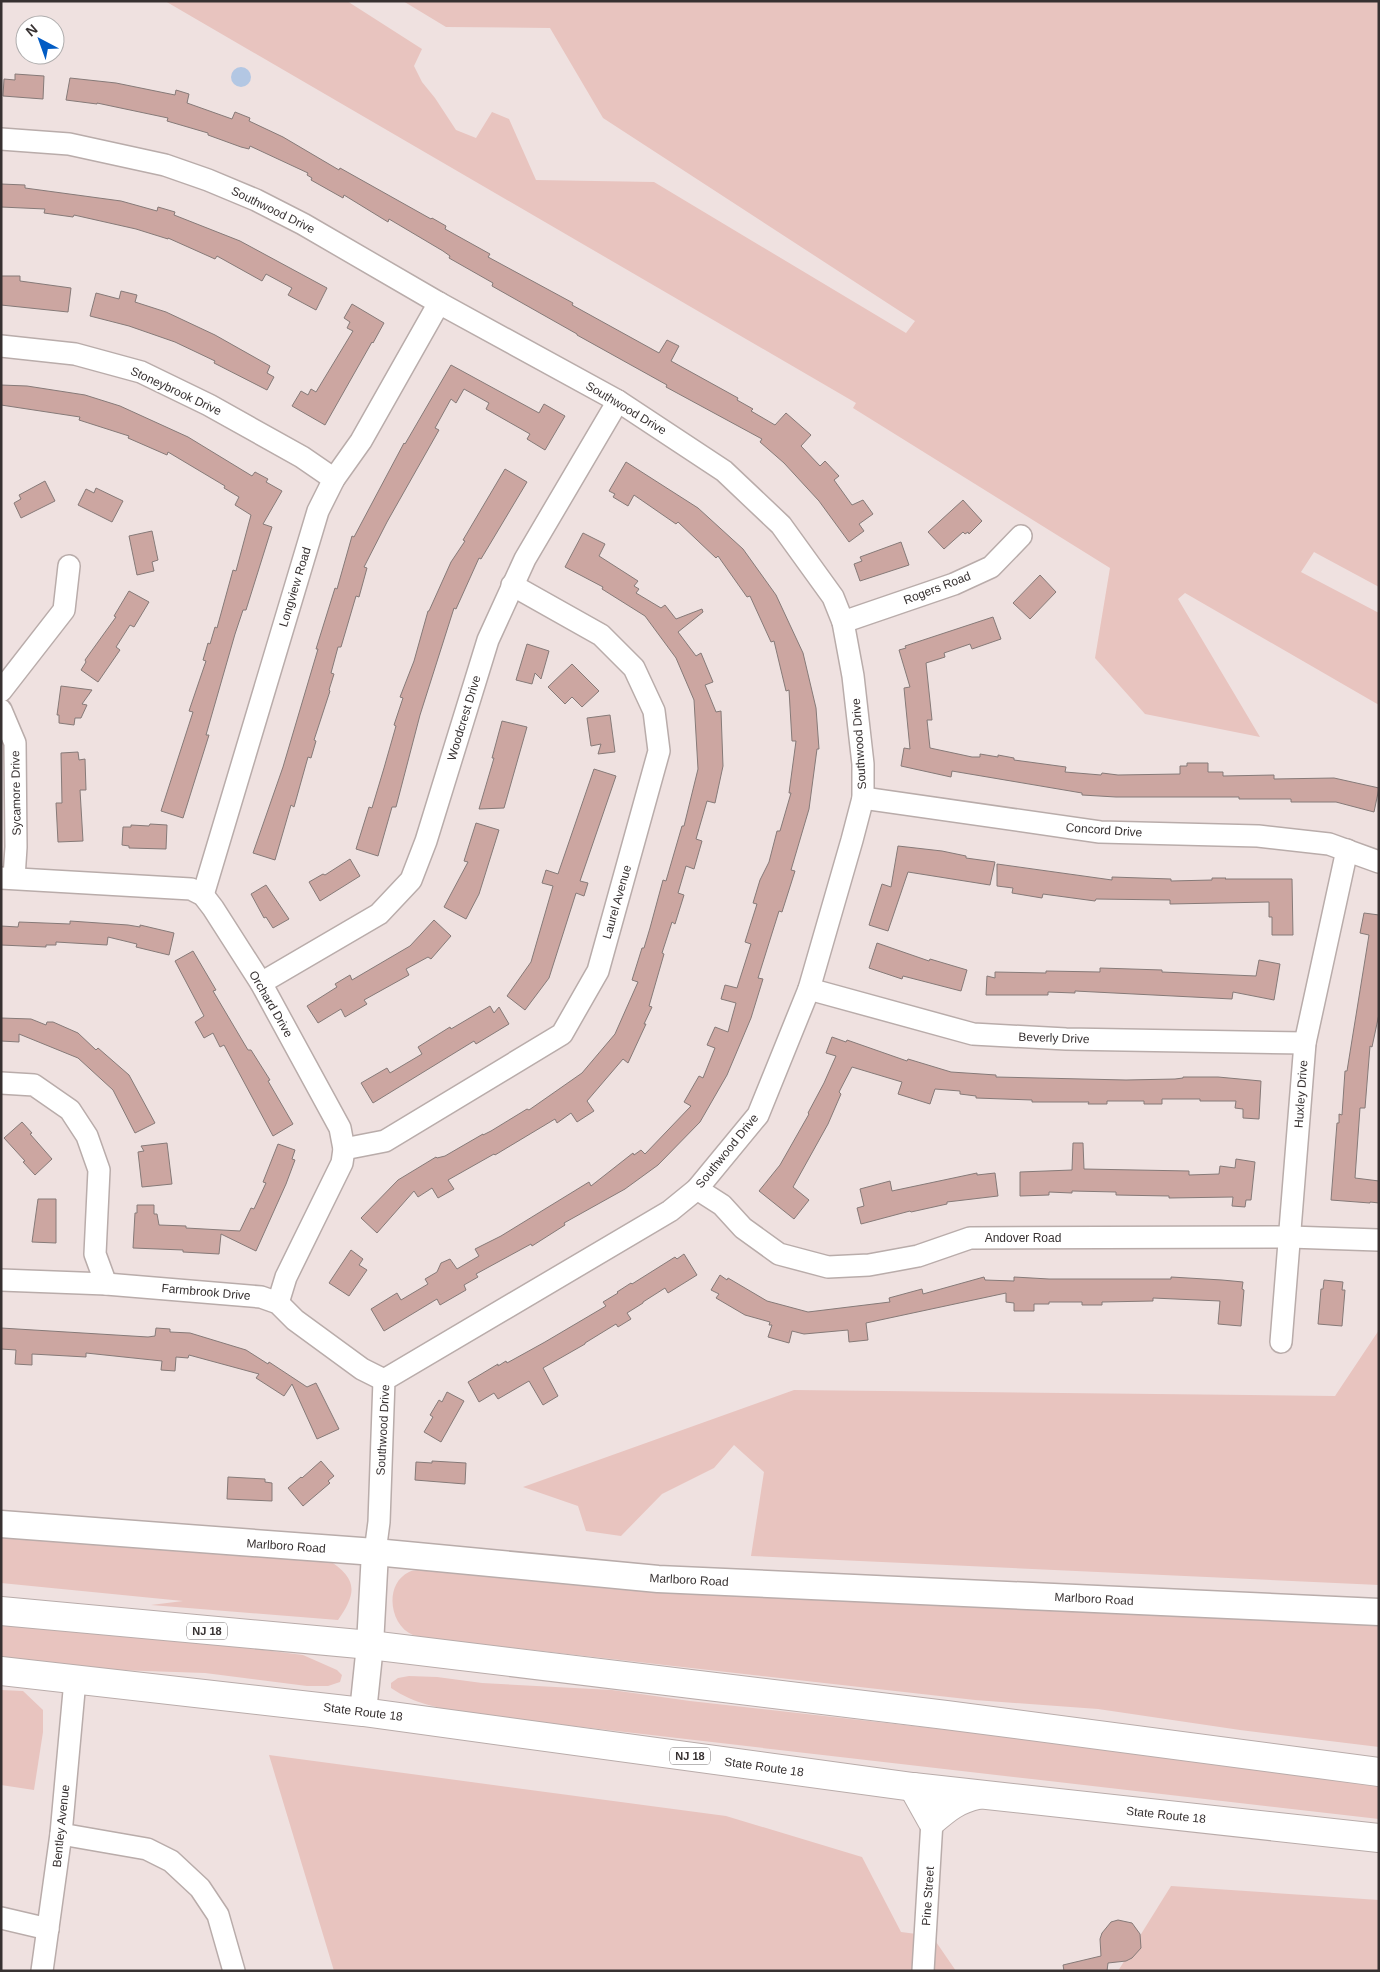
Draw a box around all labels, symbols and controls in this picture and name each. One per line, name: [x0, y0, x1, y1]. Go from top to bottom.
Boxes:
north arrow: [15, 15, 65, 65]
text: N: [22, 21, 41, 40]
street label: Southwood Drive: [229, 184, 317, 236]
street label: Stoneybrook Drive: [128, 364, 224, 418]
street label: Southwood Drive: [583, 378, 669, 438]
street label: Longview Road: [276, 545, 314, 629]
street label: Rogers Road: [901, 569, 973, 607]
street label: Woodcrest Drive: [444, 673, 484, 762]
street label: Southwood Drive: [849, 698, 869, 790]
street label: Sycamore Drive: [8, 750, 24, 836]
street label: Concord Drive: [1065, 820, 1143, 840]
street label: Laurel Avenue: [600, 863, 634, 941]
street label: Orchard Drive: [246, 968, 296, 1040]
street label: Beverly Drive: [1018, 1030, 1090, 1046]
street label: Huxley Drive: [1292, 1059, 1310, 1128]
street label: Southwood Drive: [693, 1111, 761, 1191]
street label: Andover Road: [985, 1231, 1061, 1245]
street label: Farmbrook Drive: [161, 1281, 251, 1303]
street label: Southwood Drive: [374, 1384, 392, 1476]
street label: Marlboro Road: [246, 1536, 326, 1556]
street label: Marlboro Road: [649, 1571, 729, 1589]
street label: Marlboro Road: [1054, 1590, 1134, 1608]
road number: NJ 18: [187, 1622, 227, 1640]
street label: State Route 18: [322, 1700, 404, 1724]
road number: NJ 18: [670, 1748, 710, 1764]
street label: State Route 18: [723, 1754, 805, 1780]
street label: Bentley Avenue: [50, 1784, 72, 1868]
street label: State Route 18: [1125, 1804, 1207, 1826]
street label: Pine Street: [919, 1865, 937, 1926]

